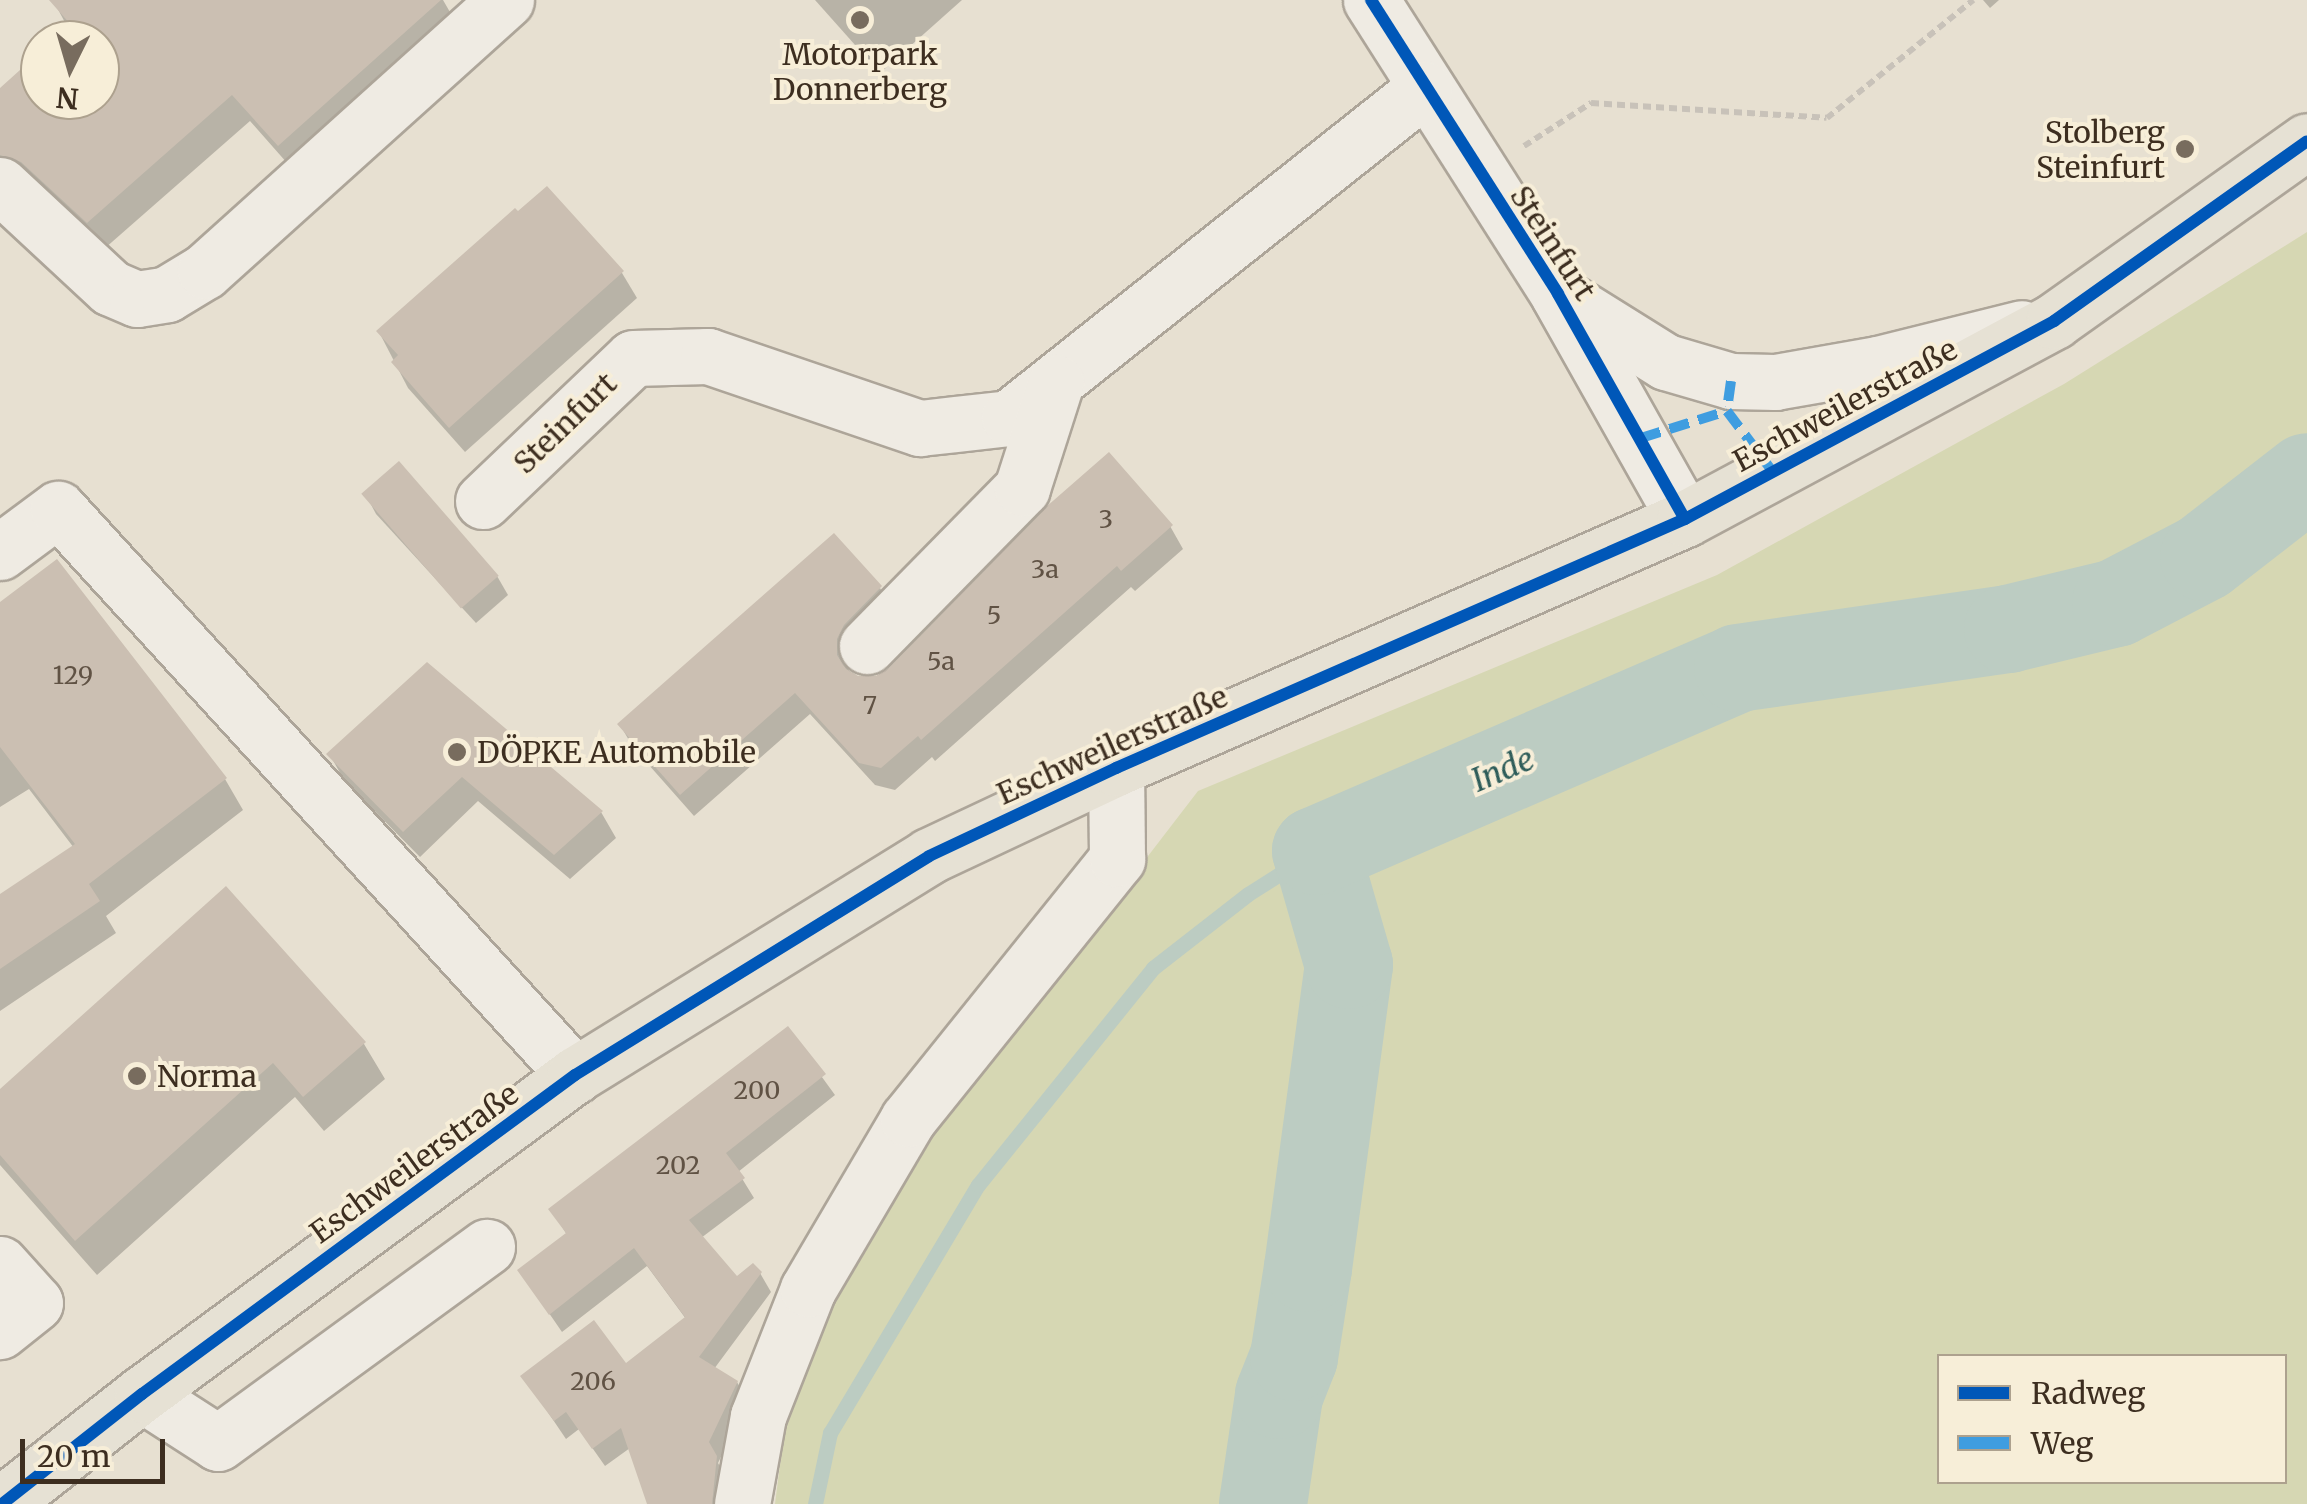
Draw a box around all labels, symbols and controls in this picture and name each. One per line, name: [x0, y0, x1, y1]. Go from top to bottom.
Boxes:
marker: Motorpark Donnerberg: [849, 9, 871, 31]
north arrow: [20, 20, 120, 120]
place label: Motorpark Donnerberg: [773, 36, 947, 106]
text: N: [55, 79, 80, 117]
place label: Stolberg Steinfurt: [2036, 114, 2165, 184]
marker: Stolberg Steinfurt: [2174, 138, 2196, 160]
street label: Steinfurt: [1503, 179, 1603, 307]
street label: Eschweilerstraße: [1727, 331, 1963, 479]
street label: Steinfurt: [506, 365, 624, 481]
house number: 3: [1099, 504, 1113, 534]
house number: 3a: [1031, 554, 1059, 584]
house number: 5: [987, 600, 1001, 630]
house number: 5a: [927, 646, 955, 676]
house number: 129: [53, 660, 93, 690]
street label: Eschweilerstraße: [991, 678, 1233, 812]
house number: 7: [863, 690, 877, 720]
place label: DÖPKE Automobile: [477, 734, 756, 770]
water label: Inde: [1466, 740, 1540, 800]
marker: DÖPKE Automobile: [446, 741, 468, 763]
place label: Norma: [157, 1058, 257, 1094]
marker: Norma: [126, 1065, 148, 1087]
street label: Eschweilerstraße: [303, 1075, 525, 1251]
house number: 200: [734, 1075, 780, 1105]
house number: 202: [656, 1150, 700, 1180]
legend: [1937, 1354, 2287, 1484]
house number: 206: [570, 1366, 616, 1396]
text: Radweg: [2031, 1374, 2145, 1412]
scale bar: [25, 1419, 170, 1481]
text: Weg: [2031, 1424, 2093, 1462]
text: 20 m: [37, 1437, 110, 1475]

